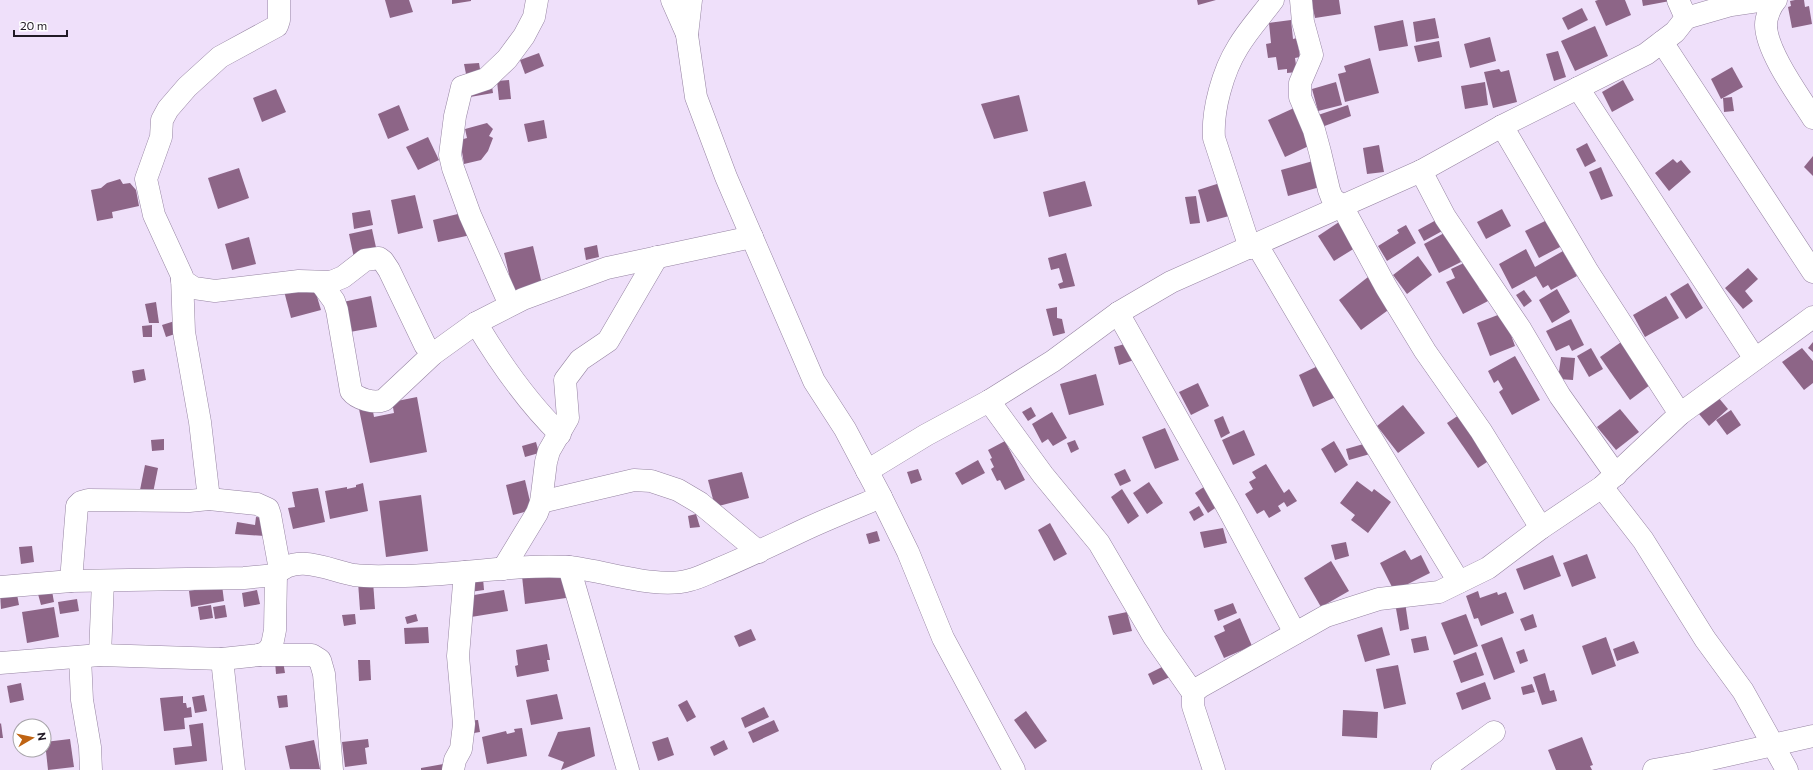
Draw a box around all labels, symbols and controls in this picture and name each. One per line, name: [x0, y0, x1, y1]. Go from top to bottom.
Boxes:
scale bar: [14, 12, 67, 38]
text: 20 m: [20, 18, 47, 32]
north arrow: [12, 718, 52, 758]
text: N: [35, 731, 49, 741]

